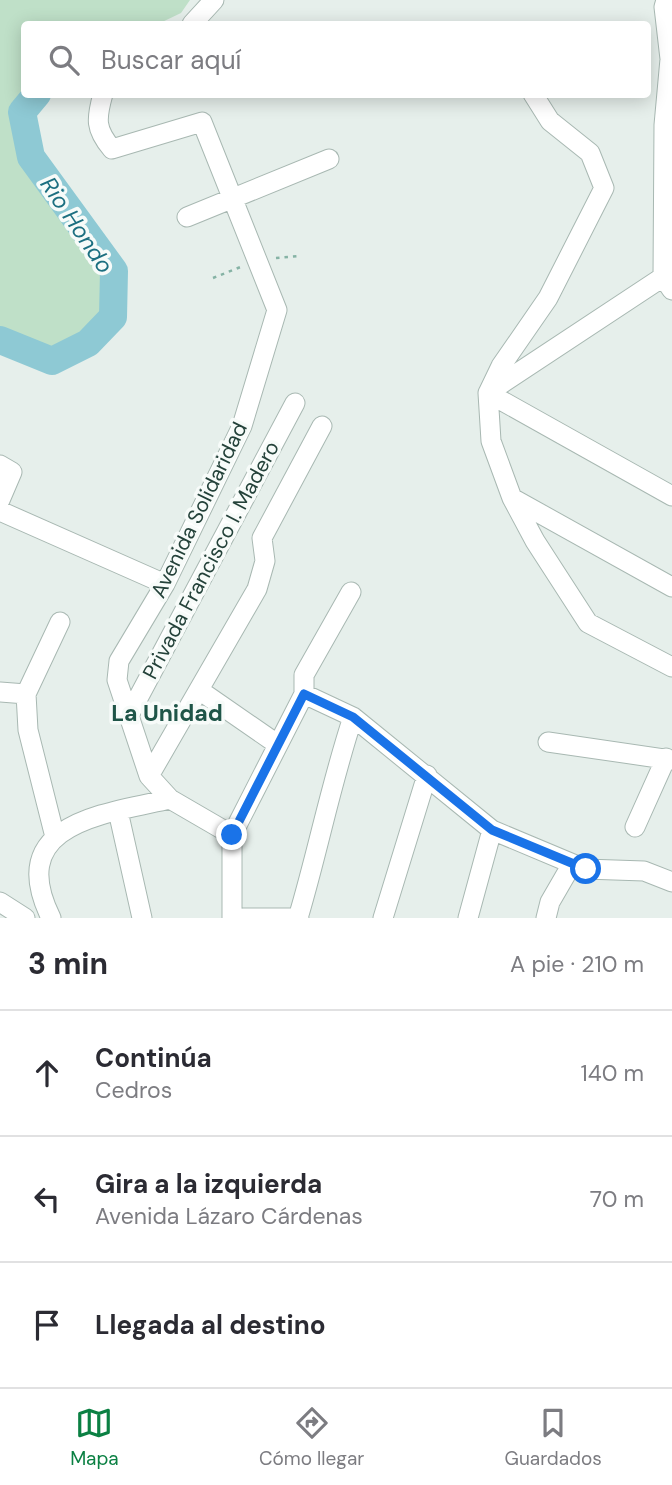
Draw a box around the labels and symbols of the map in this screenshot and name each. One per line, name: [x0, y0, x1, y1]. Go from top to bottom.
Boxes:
water label: Rio Hondo: [34, 171, 120, 279]
street label: Avenida Solidaridad: [144, 418, 254, 602]
street label: Privada Francisco I. Madero: [136, 436, 286, 684]
district label: La Unidad: [111, 698, 223, 728]
route end: [216, 819, 247, 850]
route start: [570, 853, 601, 884]

